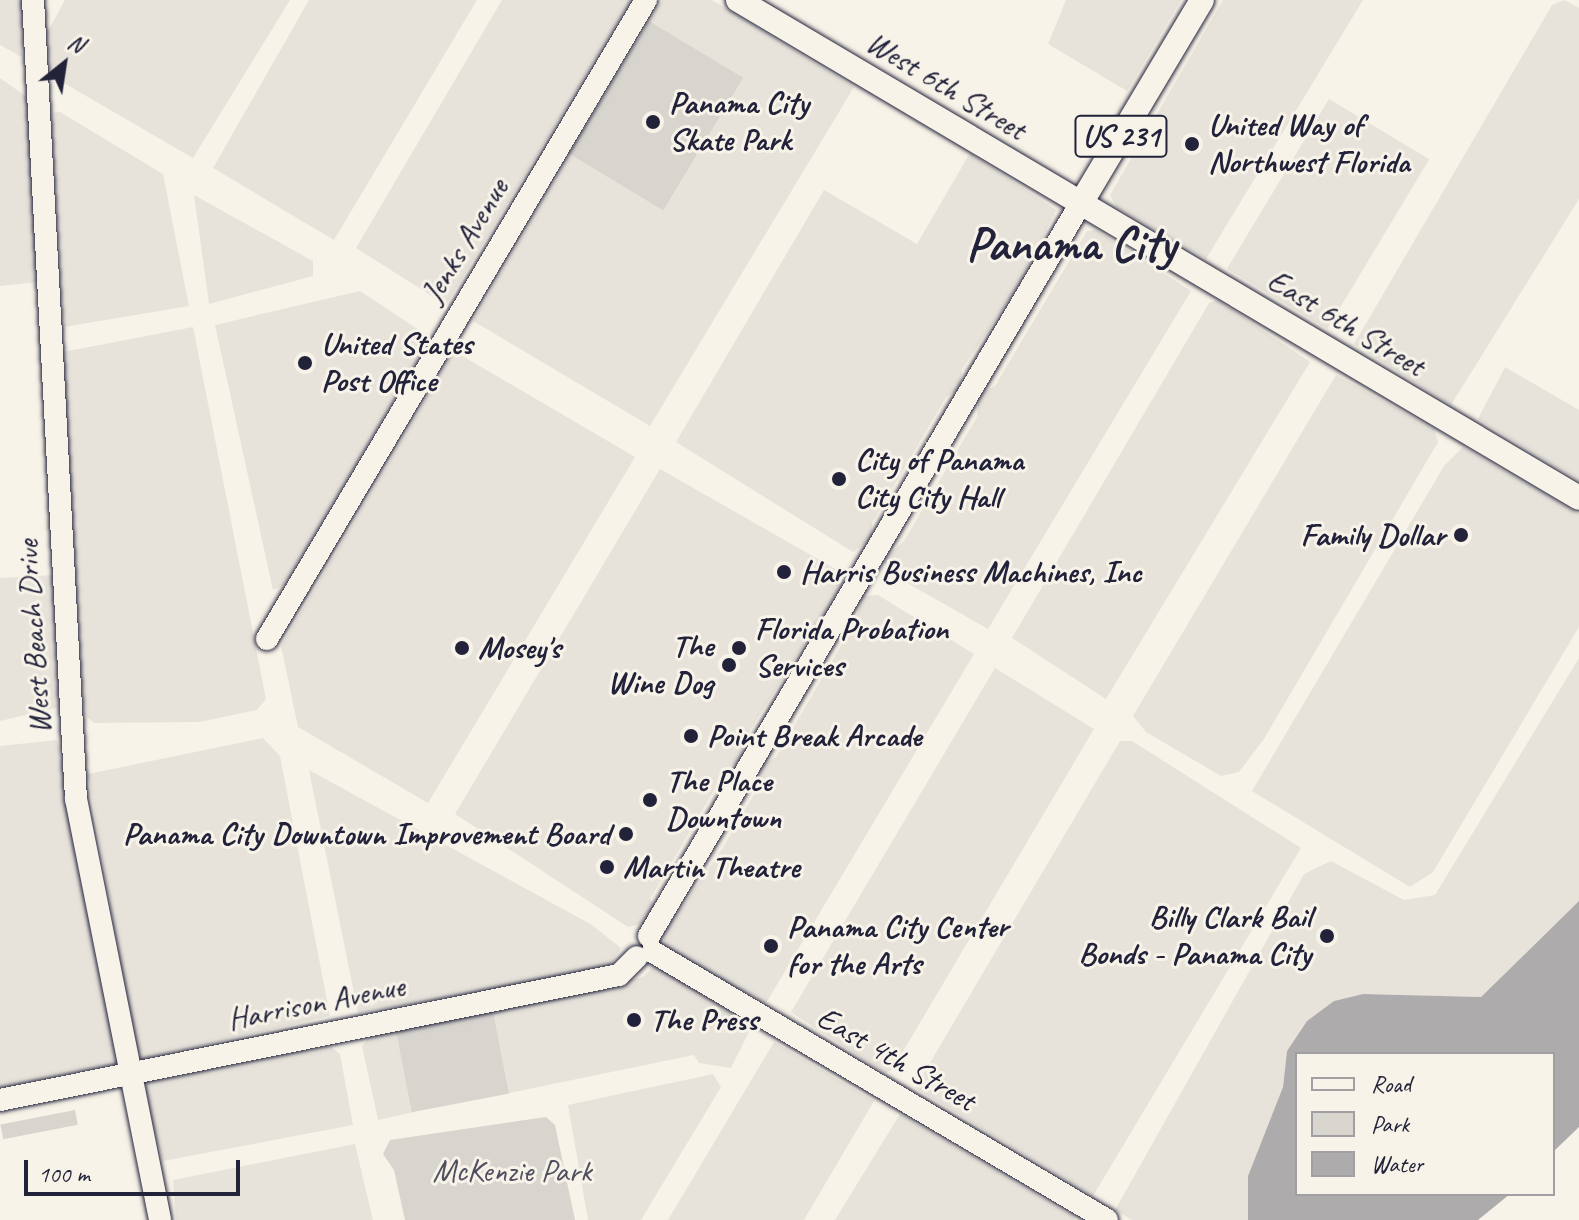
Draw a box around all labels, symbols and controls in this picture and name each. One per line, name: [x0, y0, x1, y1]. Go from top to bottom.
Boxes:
street label: West 6th Street: [859, 23, 1033, 149]
north arrow: [24, 24, 104, 104]
text: N: [63, 28, 89, 59]
place label: Panama City Skate Park: [669, 85, 809, 160]
place label: United Way of Northwest Florida: [1208, 107, 1410, 182]
road number: US 231: [1073, 110, 1169, 162]
marker: Panama City Skate Park: [644, 113, 662, 131]
marker: United Way of Northwest Florida: [1183, 135, 1201, 153]
street label: Jenks Avenue: [413, 172, 517, 310]
district label: Panama City: [966, 216, 1176, 274]
street label: East 6th Street: [1260, 261, 1432, 385]
place label: United States Post Office: [321, 326, 473, 401]
marker: United States Post Office: [296, 354, 314, 372]
place label: City of Panama City City Hall: [855, 442, 1023, 517]
marker: City of Panama City City Hall: [830, 470, 848, 488]
place label: Family Dollar: [1301, 516, 1445, 554]
marker: Family Dollar: [1452, 526, 1470, 544]
street label: West Beach Drive: [8, 539, 60, 735]
place label: Harris Business Machines, Inc: [800, 553, 1142, 591]
marker: Harris Business Machines, Inc: [775, 563, 793, 581]
place label: Florida Probation Services: [755, 611, 948, 686]
place label: The Wine Dog: [607, 628, 713, 703]
place label: Mosey's: [478, 629, 561, 667]
marker: Mosey's: [453, 639, 471, 657]
marker: Florida Probation Services: [730, 639, 748, 657]
marker: The Wine Dog: [720, 656, 738, 674]
place label: Point Break Arcade: [707, 717, 921, 755]
marker: Point Break Arcade: [682, 727, 700, 745]
place label: The Place Downtown: [666, 763, 781, 838]
marker: The Place Downtown: [641, 791, 659, 809]
place label: Panama City Downtown Improvement Board: [123, 815, 610, 853]
marker: Panama City Downtown Improvement Board: [617, 825, 635, 843]
place label: Martin Theatre: [623, 848, 798, 886]
marker: Martin Theatre: [598, 858, 616, 876]
place label: Billy Clark Bail Bonds - Panama City: [1078, 899, 1311, 974]
place label: Panama City Center for the Arts: [787, 909, 1008, 984]
marker: Billy Clark Bail Bonds - Panama City: [1318, 927, 1336, 945]
marker: Panama City Center for the Arts: [762, 937, 780, 955]
street label: Harrison Avenue: [225, 967, 407, 1039]
street label: East 4th Street: [810, 998, 982, 1120]
place label: The Press: [650, 1001, 758, 1039]
marker: The Press: [625, 1011, 643, 1029]
legend: [1295, 1052, 1555, 1196]
text: Road: [1371, 1069, 1411, 1099]
text: Park: [1371, 1109, 1409, 1139]
scale bar: [28, 1144, 244, 1194]
text: Water: [1371, 1149, 1423, 1179]
park label: McKenzie Park: [432, 1152, 592, 1190]
text: 100 m: [38, 1159, 90, 1189]

